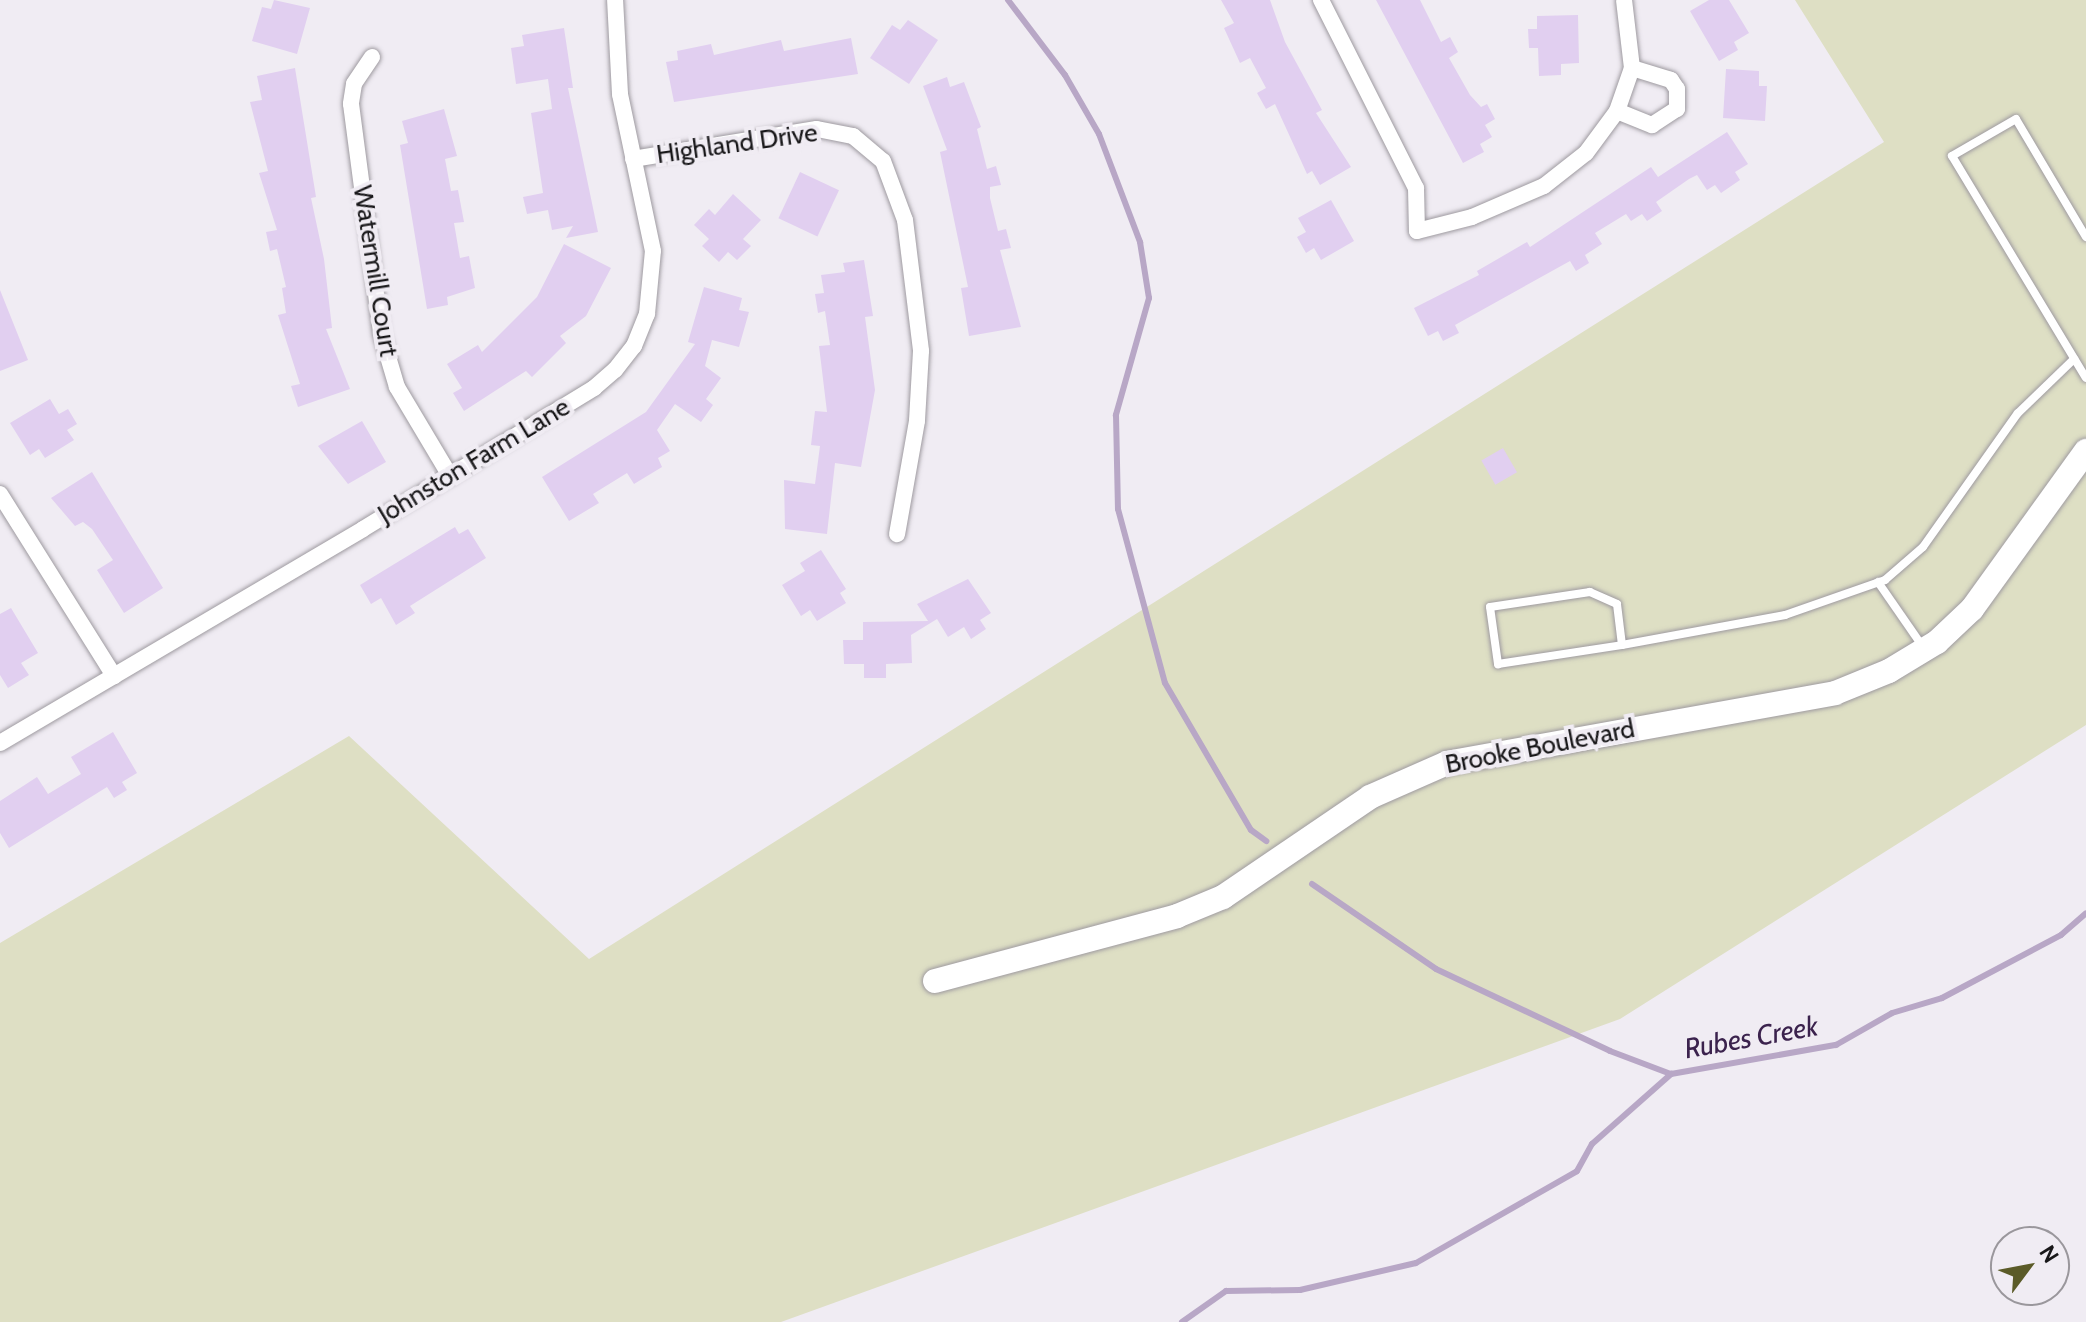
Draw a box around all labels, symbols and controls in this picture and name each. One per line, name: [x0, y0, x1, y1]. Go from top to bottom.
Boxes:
street label: Highland Drive: [654, 117, 820, 171]
street label: Watermill Court: [346, 183, 404, 359]
street label: Johnston Farm Lane: [372, 391, 576, 531]
street label: Brooke Boulevard: [1443, 713, 1637, 781]
water label: Rubes Creek: [1682, 1009, 1820, 1065]
north arrow: [1990, 1226, 2070, 1306]
text: N: [2034, 1240, 2065, 1268]

